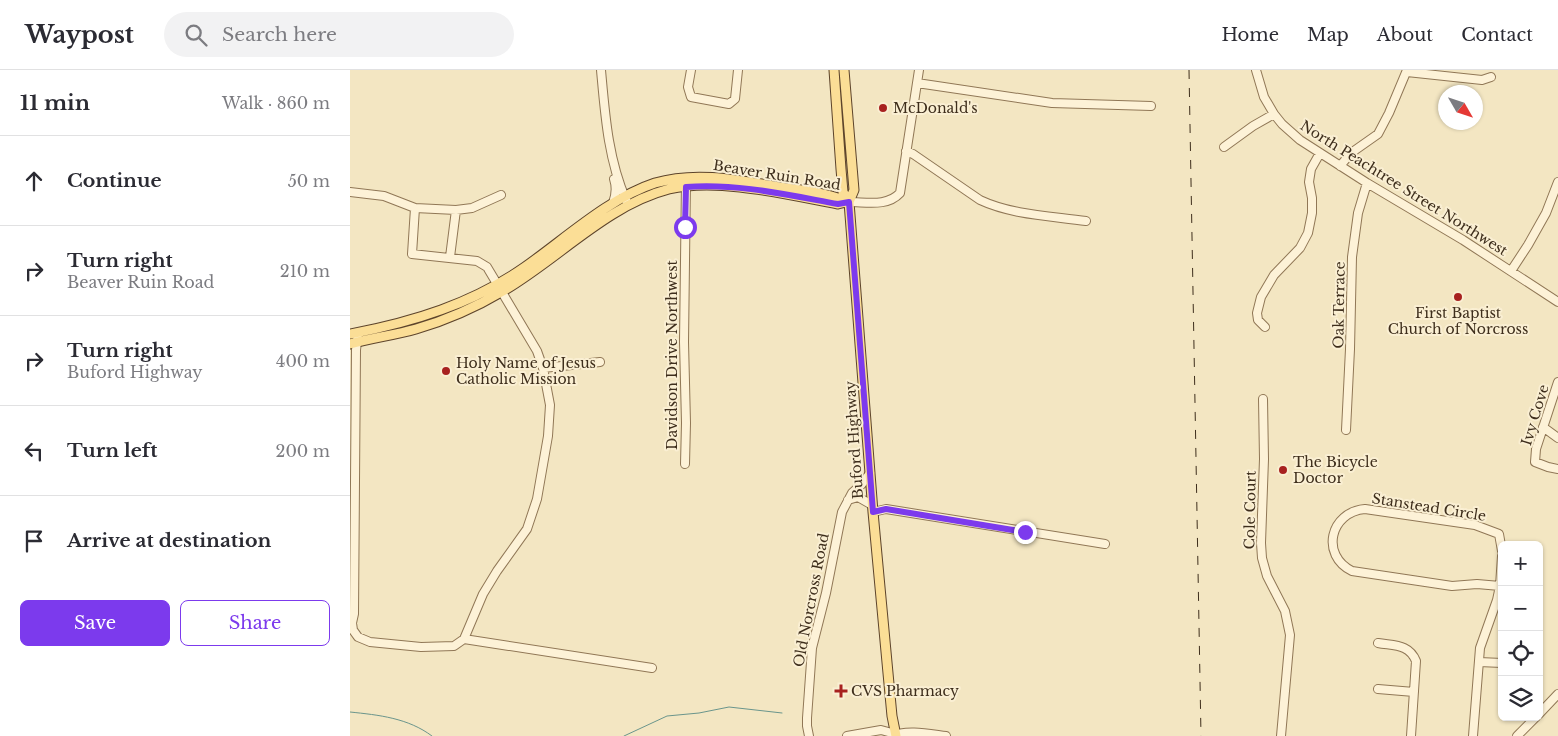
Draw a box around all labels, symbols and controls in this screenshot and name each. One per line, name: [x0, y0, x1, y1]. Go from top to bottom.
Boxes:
search box: [164, 12, 514, 57]
text: Waypost: [25, 20, 134, 49]
icon: search: [182, 21, 210, 49]
text: Search here: [222, 23, 337, 46]
text: Home: [1221, 24, 1279, 46]
text: Map: [1307, 24, 1349, 46]
text: About: [1377, 24, 1433, 46]
text: Contact: [1461, 24, 1533, 46]
north arrow: [1438, 85, 1483, 130]
text: 11 min: [20, 90, 90, 116]
text: Walk · 860 m: [222, 93, 330, 113]
place label: McDonald's: [893, 99, 978, 117]
marker: McDonald's: [877, 102, 889, 114]
street label: North Peachtree Street Northwest: [1297, 116, 1512, 260]
street label: Beaver Ruin Road: [712, 156, 843, 194]
icon: ahead: [20, 167, 48, 195]
text: Continue: [67, 169, 162, 192]
text: 50 m: [288, 171, 330, 191]
route start: [674, 216, 697, 239]
text: Turn right: [67, 249, 173, 272]
icon: right: [20, 257, 48, 285]
street label: Davidson Drive Northwest: [663, 259, 681, 450]
text: 210 m: [280, 261, 330, 281]
street label: Oak Terrace: [1329, 261, 1349, 349]
text: Beaver Ruin Road: [67, 272, 214, 292]
marker: First Baptist Church of Norcross: [1452, 291, 1464, 303]
place label: First Baptist Church of Norcross: [1388, 304, 1528, 338]
text: Turn right: [67, 339, 173, 362]
icon: right: [20, 347, 48, 375]
text: 400 m: [276, 351, 330, 371]
place label: Holy Name of Jesus Catholic Mission: [456, 354, 596, 388]
text: Buford Highway: [67, 362, 202, 382]
marker: Holy Name of Jesus Catholic Mission: [440, 365, 452, 377]
street label: Buford Highway: [841, 380, 867, 500]
street label: Ivy Cove: [1517, 382, 1553, 448]
icon: left: [20, 437, 48, 465]
text: Turn left: [67, 439, 158, 462]
text: 200 m: [276, 441, 330, 461]
place label: The Bicycle Doctor: [1293, 453, 1378, 487]
marker: The Bicycle Doctor: [1277, 464, 1289, 476]
street label: Cole Court: [1240, 470, 1260, 550]
street label: Stanstead Circle: [1371, 489, 1487, 525]
route end: [1014, 521, 1037, 544]
icon: arrive: [20, 527, 48, 555]
text: Arrive at destination: [67, 529, 271, 552]
street label: Old Norcross Road: [789, 531, 833, 669]
map controls: [1498, 541, 1543, 721]
button: +: [1498, 541, 1543, 586]
button: −: [1498, 586, 1543, 631]
button: Save: [20, 600, 170, 646]
button: Share: [180, 600, 330, 646]
button: locate: [1498, 631, 1543, 676]
button: layers: [1498, 676, 1543, 721]
place label: CVS Pharmacy: [851, 682, 959, 700]
marker: CVS Pharmacy: [835, 685, 847, 697]

